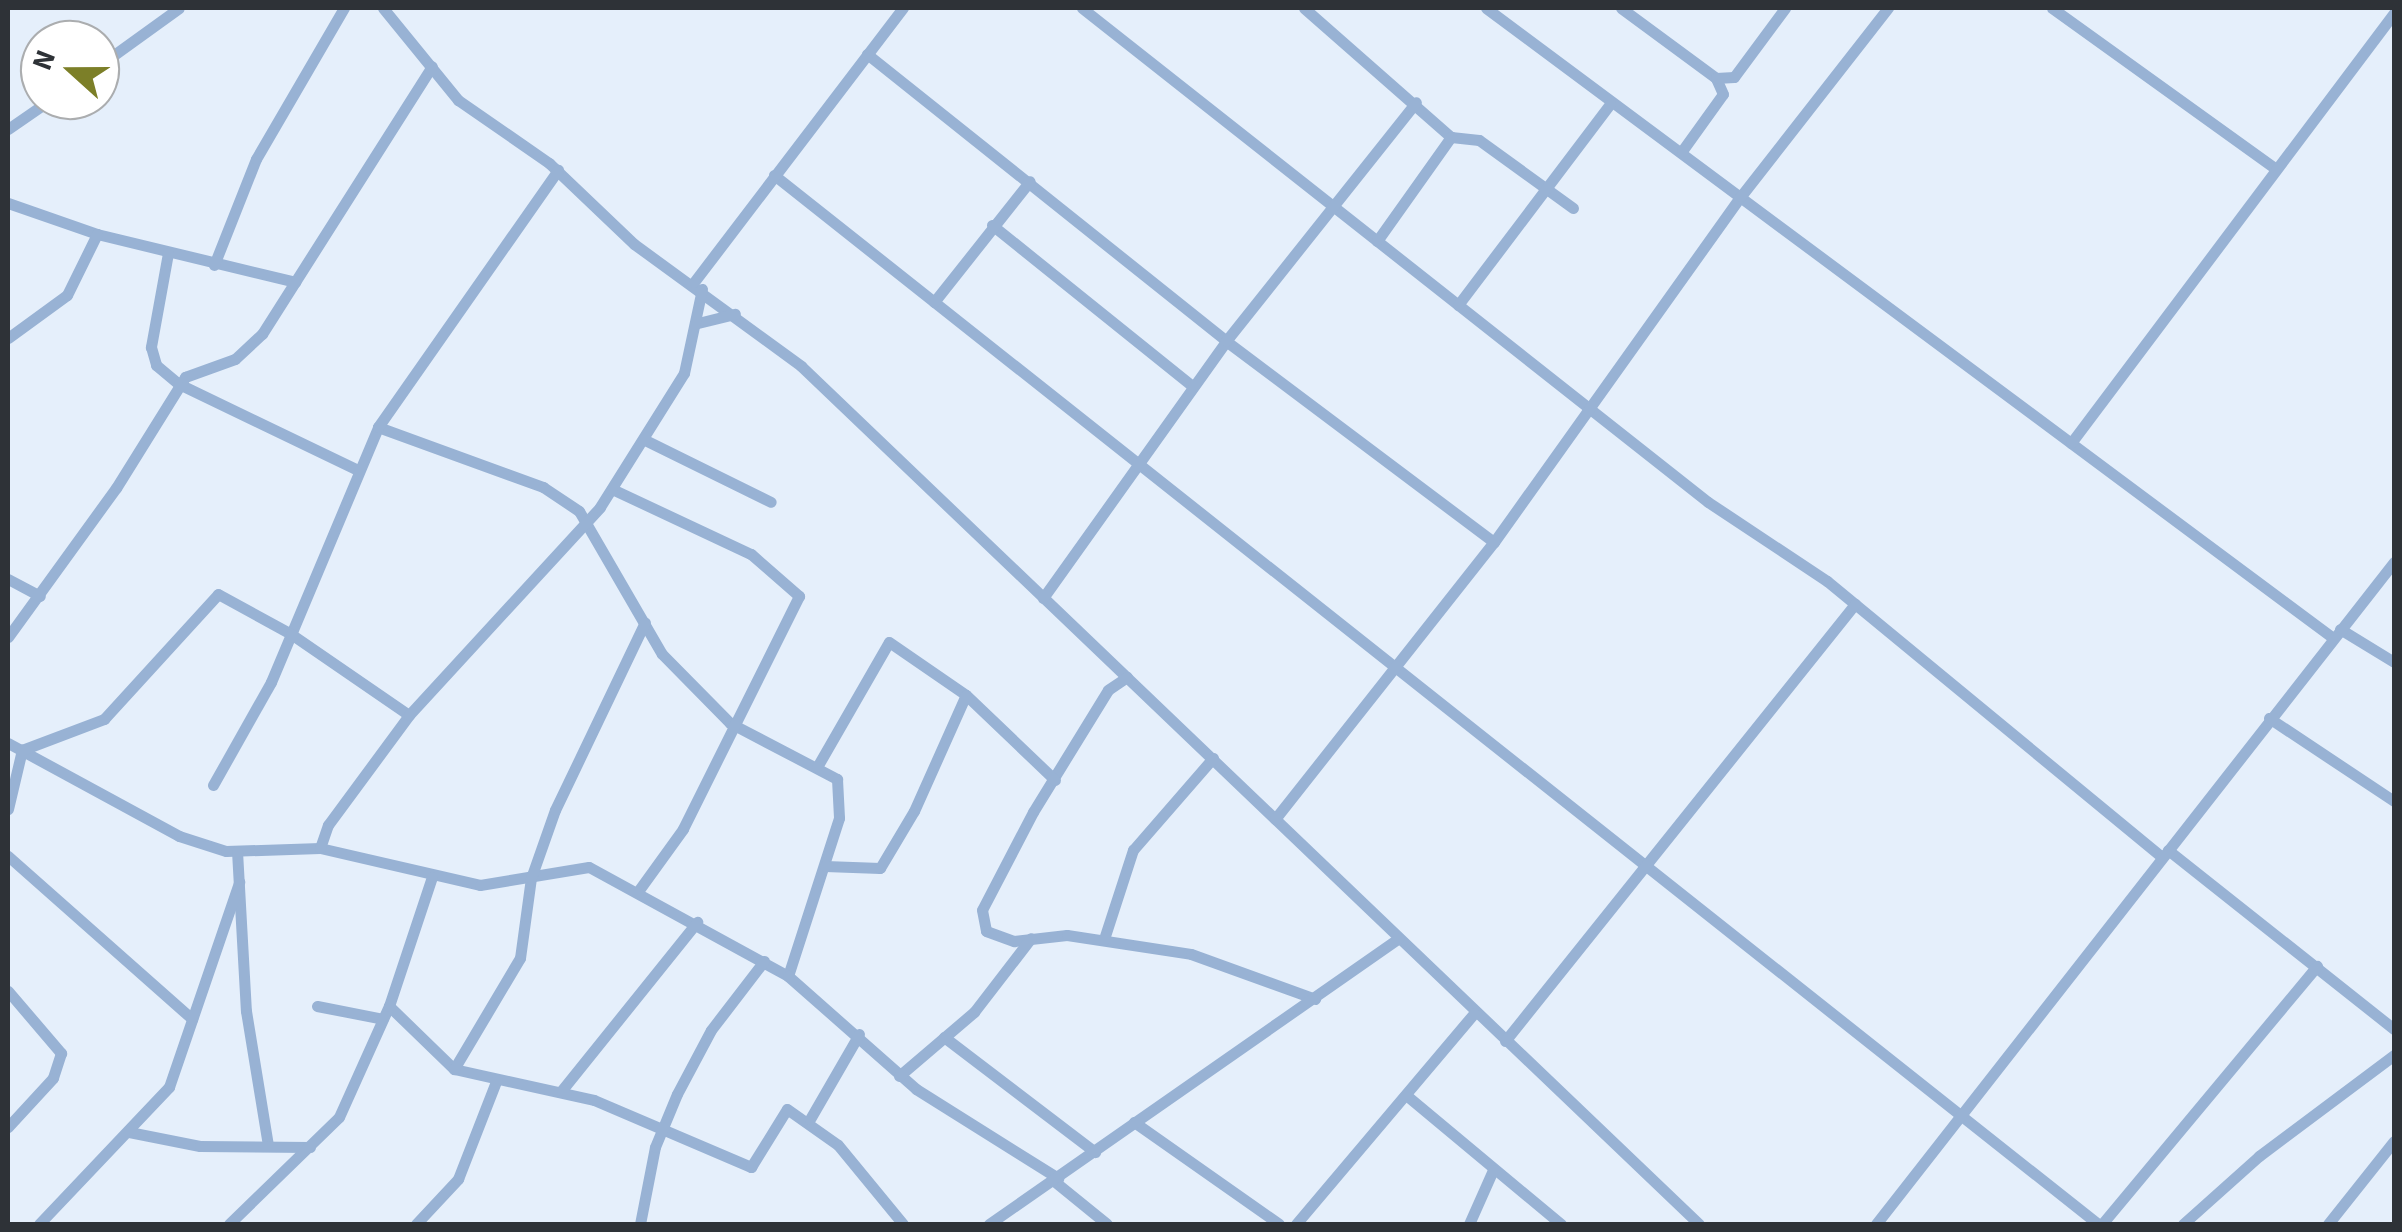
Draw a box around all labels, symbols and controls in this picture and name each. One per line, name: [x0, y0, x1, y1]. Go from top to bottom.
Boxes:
north arrow: [20, 20, 120, 120]
text: N: [22, 44, 66, 76]

